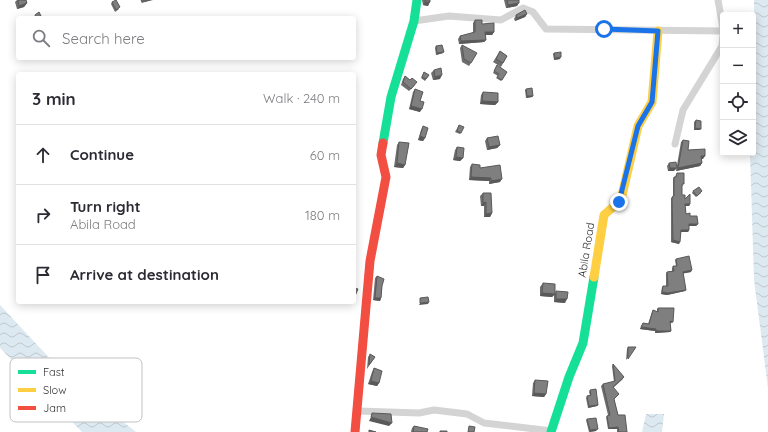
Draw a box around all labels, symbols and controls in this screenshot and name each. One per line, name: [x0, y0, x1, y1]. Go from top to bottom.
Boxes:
map controls: [720, 12, 756, 156]
button: +: [720, 12, 756, 48]
search box: [16, 16, 356, 60]
route start: [595, 20, 613, 38]
icon: search: [30, 27, 52, 49]
text: Search here: [62, 29, 145, 48]
button: −: [720, 48, 756, 84]
button: locate: [720, 84, 756, 120]
text: 3 min: [32, 88, 76, 109]
text: Walk · 240 m: [263, 90, 340, 106]
button: layers: [720, 120, 756, 156]
icon: ahead: [32, 144, 54, 166]
text: Continue: [70, 145, 134, 164]
text: 60 m: [310, 147, 340, 163]
route end: [610, 193, 628, 211]
text: Turn right: [70, 197, 141, 216]
icon: right: [32, 204, 54, 226]
text: 180 m: [305, 207, 340, 223]
text: Abila Road: [70, 216, 136, 232]
street label: Abila Road: [575, 221, 597, 279]
icon: arrive: [32, 264, 54, 286]
text: Arrive at destination: [70, 265, 219, 284]
legend: [10, 358, 142, 422]
text: Fast: [43, 365, 65, 379]
text: Slow: [43, 383, 67, 397]
text: Jam: [43, 401, 66, 415]

